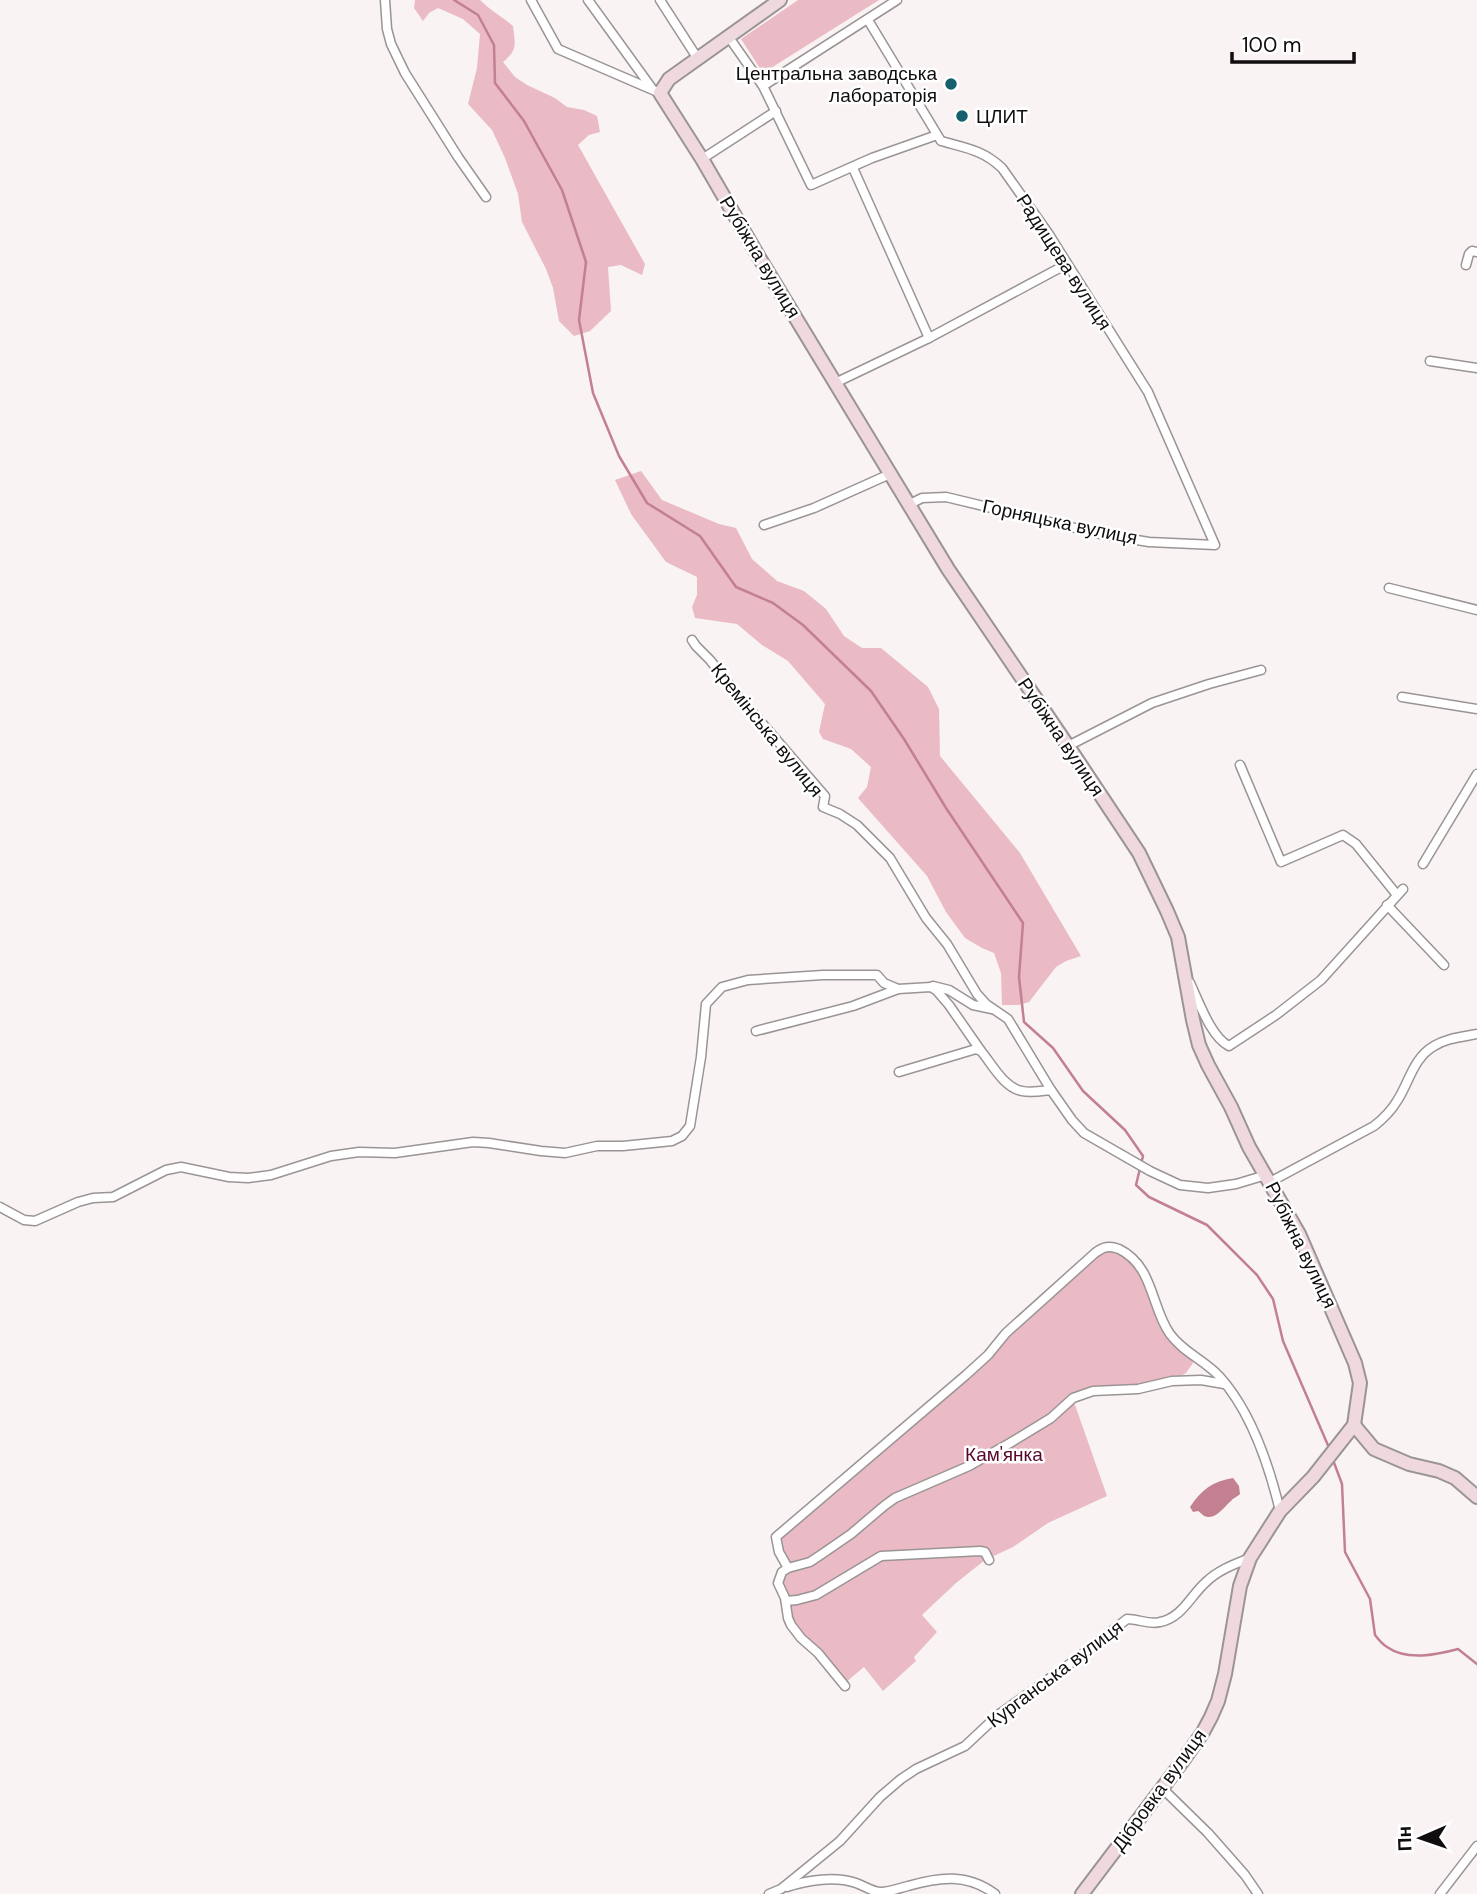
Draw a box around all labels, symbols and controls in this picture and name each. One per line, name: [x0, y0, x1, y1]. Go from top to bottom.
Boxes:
scale bar: [1232, 21, 1354, 65]
text: 100 m: [1242, 31, 1302, 59]
place label: Центральна заводська лабораторія: [736, 61, 937, 108]
marker: Центральна заводська лабораторія: [943, 76, 959, 92]
place label: ЦЛИТ: [976, 104, 1028, 129]
marker: ЦЛИТ: [954, 108, 970, 124]
street label: Радищева вулиця: [1011, 189, 1117, 335]
street label: Рубіжна вулиця: [714, 191, 806, 323]
street label: Горняцька вулиця: [980, 493, 1140, 551]
street label: Кремінська вулиця: [705, 658, 829, 802]
street label: Рубіжна вулиця: [1012, 673, 1110, 801]
street label: Рубіжна вулиця: [1260, 1178, 1342, 1312]
park label: Кам'янка: [965, 1442, 1043, 1467]
street label: Курганська вулиця: [982, 1615, 1128, 1733]
street label: Дібровка вулиця: [1106, 1724, 1212, 1856]
north arrow: [1386, 1803, 1456, 1873]
text: Пн: [1392, 1826, 1417, 1852]

